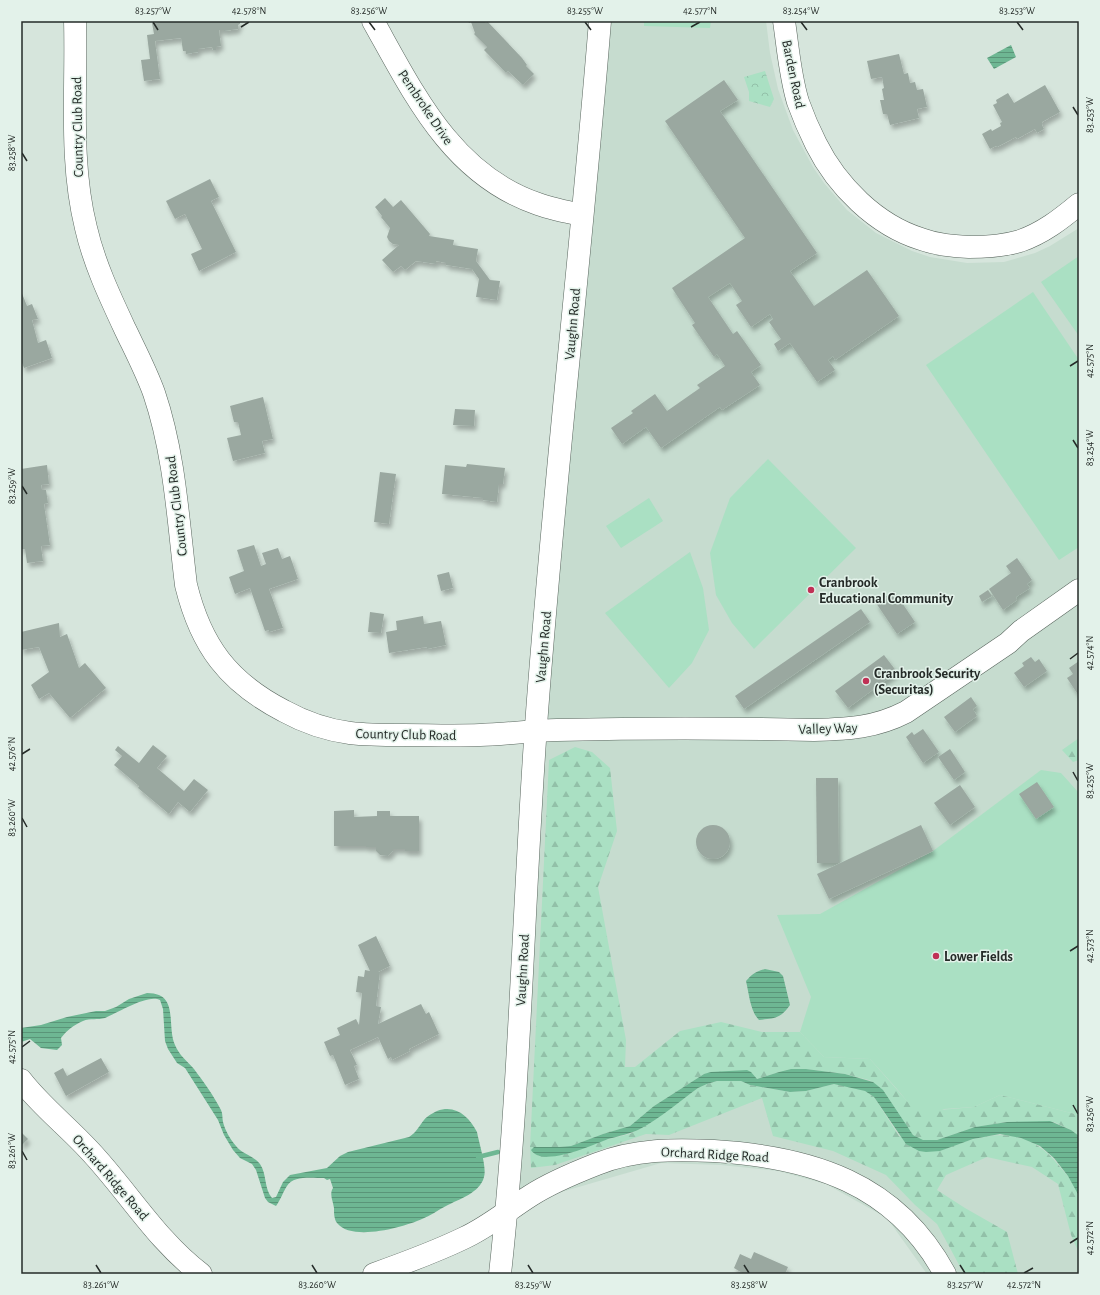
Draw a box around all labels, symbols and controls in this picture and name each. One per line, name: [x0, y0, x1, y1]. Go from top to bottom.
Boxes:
text: 83.257°W: [135, 6, 171, 16]
text: 42.578°N: [232, 6, 266, 16]
text: 83.256°W: [351, 6, 387, 16]
text: 83.255°W: [567, 6, 603, 16]
text: 42.577°N: [683, 6, 717, 16]
text: 83.254°W: [783, 6, 819, 16]
text: 83.253°W: [999, 6, 1035, 16]
street label: Barden Road: [779, 39, 807, 110]
street label: Pembroke Drive: [395, 68, 455, 147]
street label: Country Club Road: [70, 76, 86, 177]
text: 83.253°W: [1085, 97, 1095, 133]
text: 83.258°W: [7, 135, 17, 171]
street label: Vaughn Road: [563, 288, 583, 361]
text: 42.575°N: [1085, 344, 1095, 378]
text: 83.254°W: [1085, 430, 1095, 466]
street label: Country Club Road: [164, 455, 190, 557]
text: 83.259°W: [7, 468, 17, 504]
place label: Cranbrook Educational Community: [819, 576, 954, 606]
marker: Cranbrook Educational Community: [806, 585, 816, 595]
street label: Vaughn Road: [534, 611, 554, 684]
text: 42.574°N: [1085, 636, 1095, 670]
place label: Cranbrook Security (Securitas): [874, 667, 981, 697]
marker: Cranbrook Security (Securitas): [861, 676, 871, 686]
street label: Valley Way: [798, 721, 858, 737]
street label: Country Club Road: [355, 727, 456, 743]
text: 42.576°N: [7, 737, 17, 771]
text: 83.255°W: [1085, 763, 1095, 799]
text: 83.260°W: [7, 799, 17, 837]
text: 42.573°N: [1085, 929, 1095, 963]
street label: Vaughn Road: [514, 934, 532, 1006]
place label: Lower Fields: [944, 950, 1013, 964]
marker: Lower Fields: [931, 951, 941, 961]
text: 42.575°N: [7, 1030, 17, 1064]
text: 83.256°W: [1085, 1096, 1095, 1132]
street label: Orchard Ridge Road: [69, 1132, 151, 1223]
text: 83.261°W: [7, 1133, 17, 1169]
street label: Orchard Ridge Road: [660, 1145, 769, 1165]
text: 42.572°N: [1085, 1221, 1095, 1255]
text: 83.261°W: [83, 1280, 119, 1290]
text: 83.260°W: [298, 1280, 336, 1290]
text: 83.259°W: [515, 1280, 551, 1290]
text: 83.258°W: [731, 1280, 767, 1290]
text: 83.257°W: [947, 1280, 983, 1290]
text: 42.572°N: [1007, 1280, 1041, 1290]

